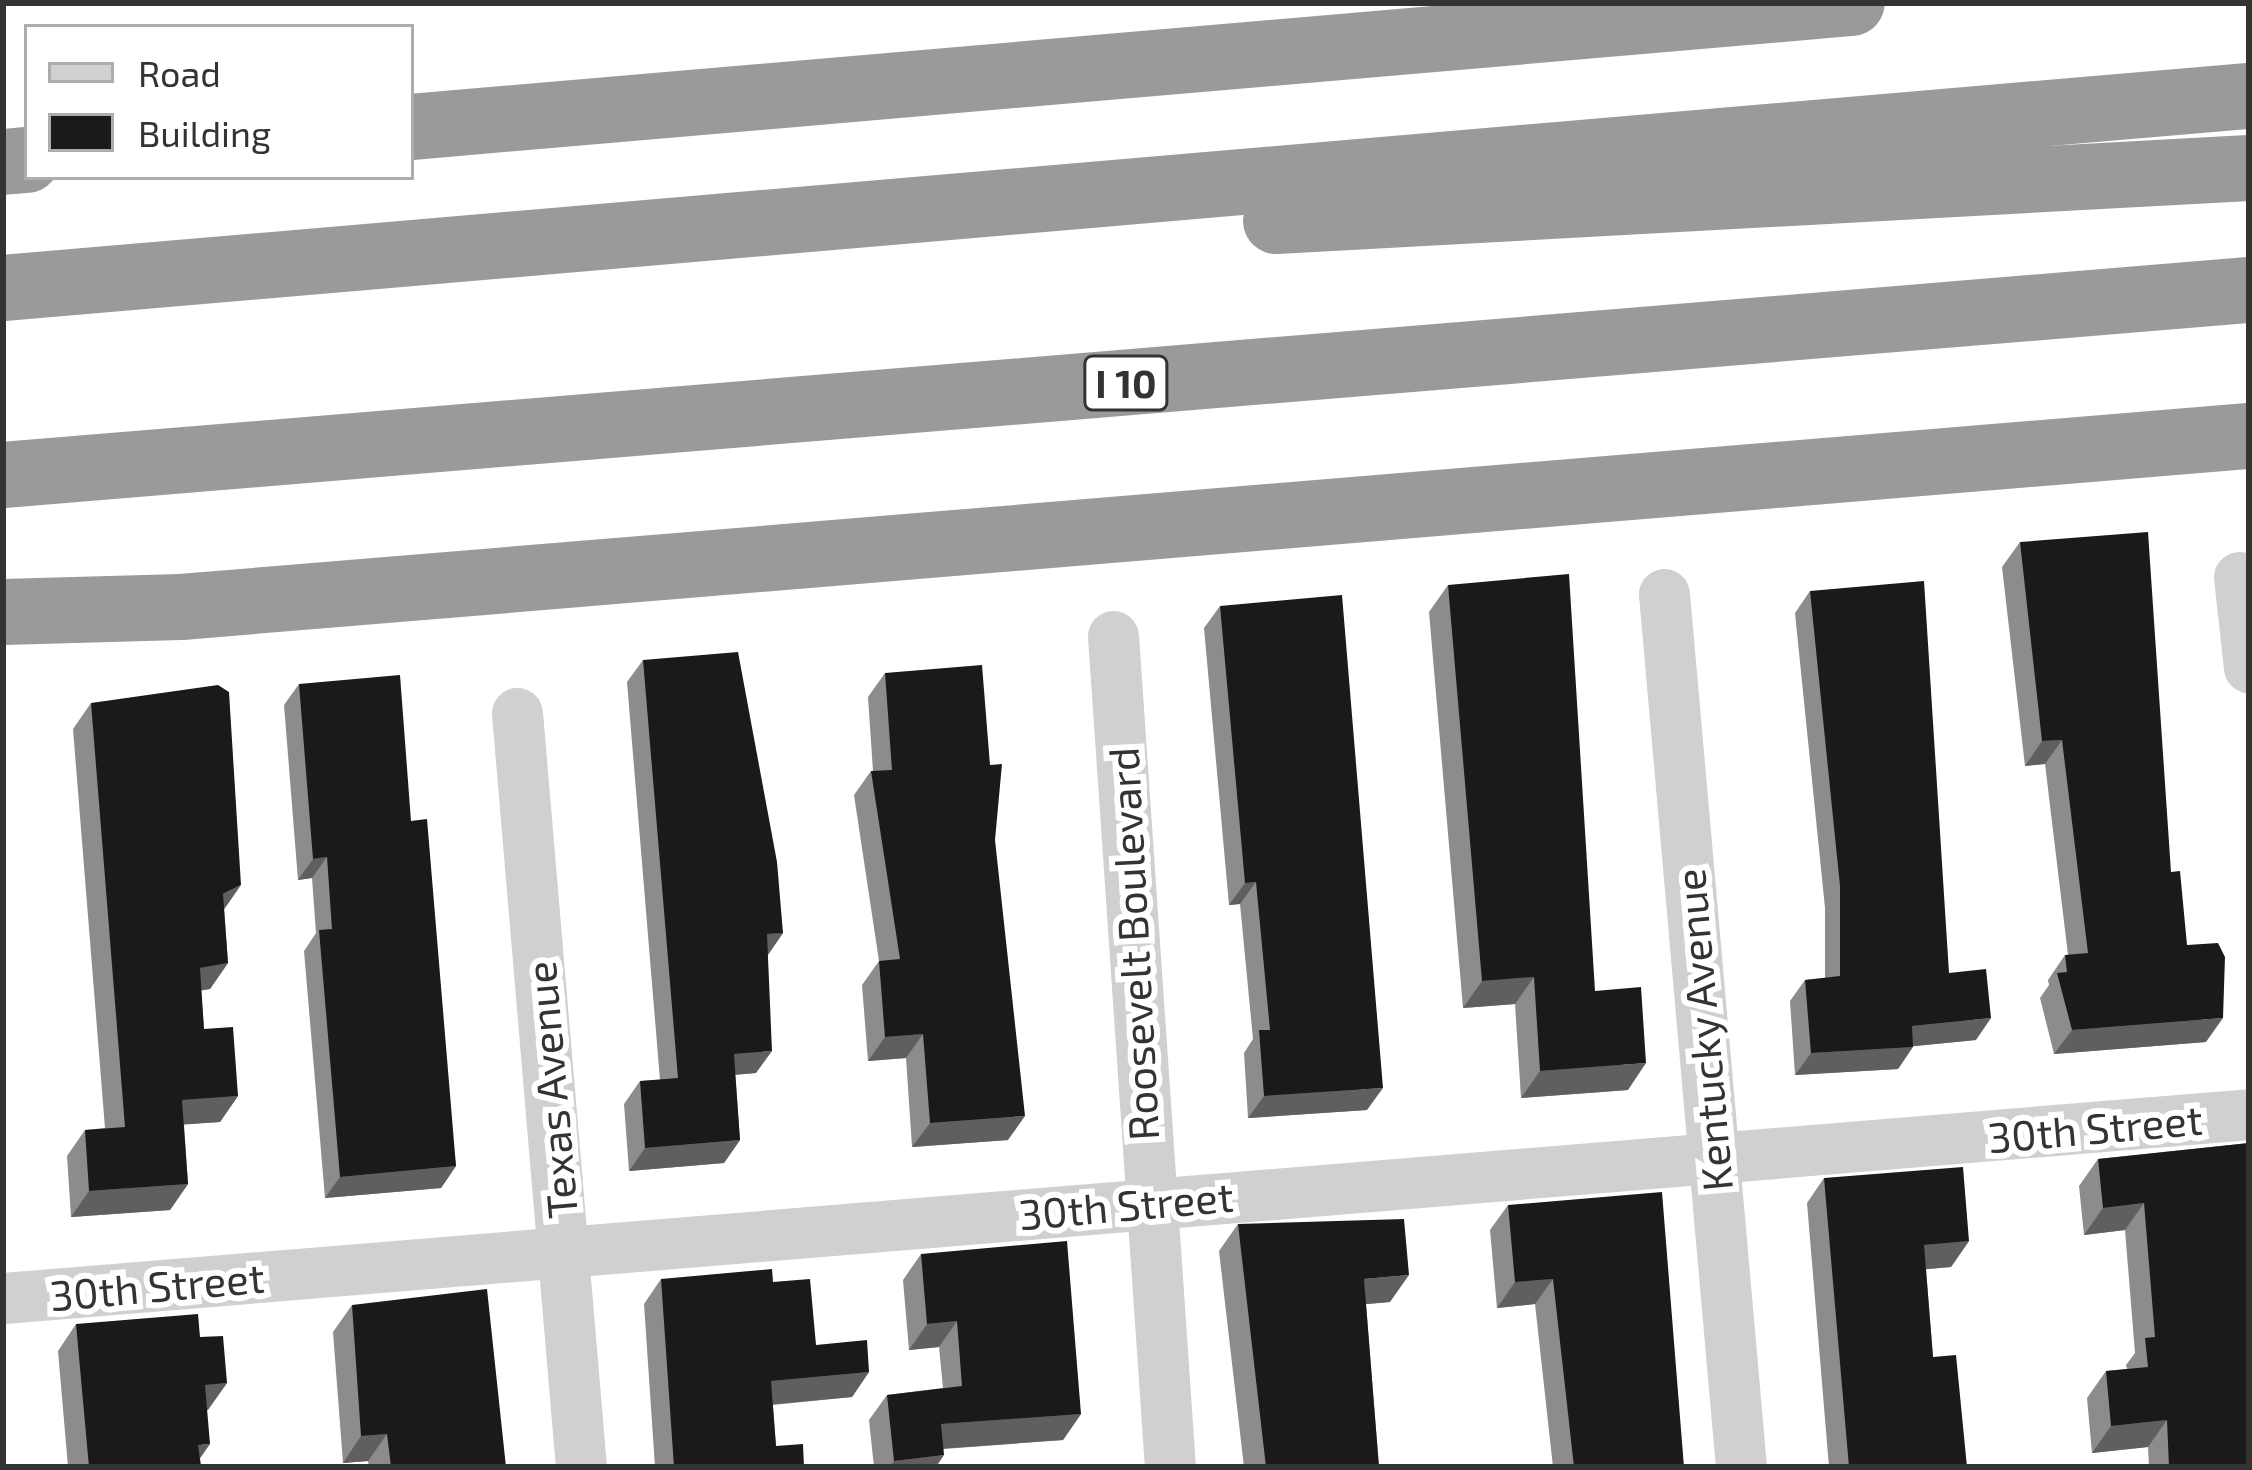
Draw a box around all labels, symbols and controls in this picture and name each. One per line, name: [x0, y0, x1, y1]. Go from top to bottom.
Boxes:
legend: [24, 24, 414, 180]
text: Road: [138, 51, 221, 94]
text: Building: [138, 111, 271, 154]
road number: I 10: [1081, 350, 1171, 416]
street label: Roosevelt Boulevard: [1097, 746, 1167, 1142]
street label: Kentucky Avenue: [1663, 866, 1741, 1194]
street label: Texas Avenue: [514, 959, 586, 1221]
street label: 30th Street: [1986, 1093, 2204, 1161]
street label: 30th Street: [1017, 1170, 1235, 1238]
street label: 30th Street: [48, 1251, 266, 1319]

